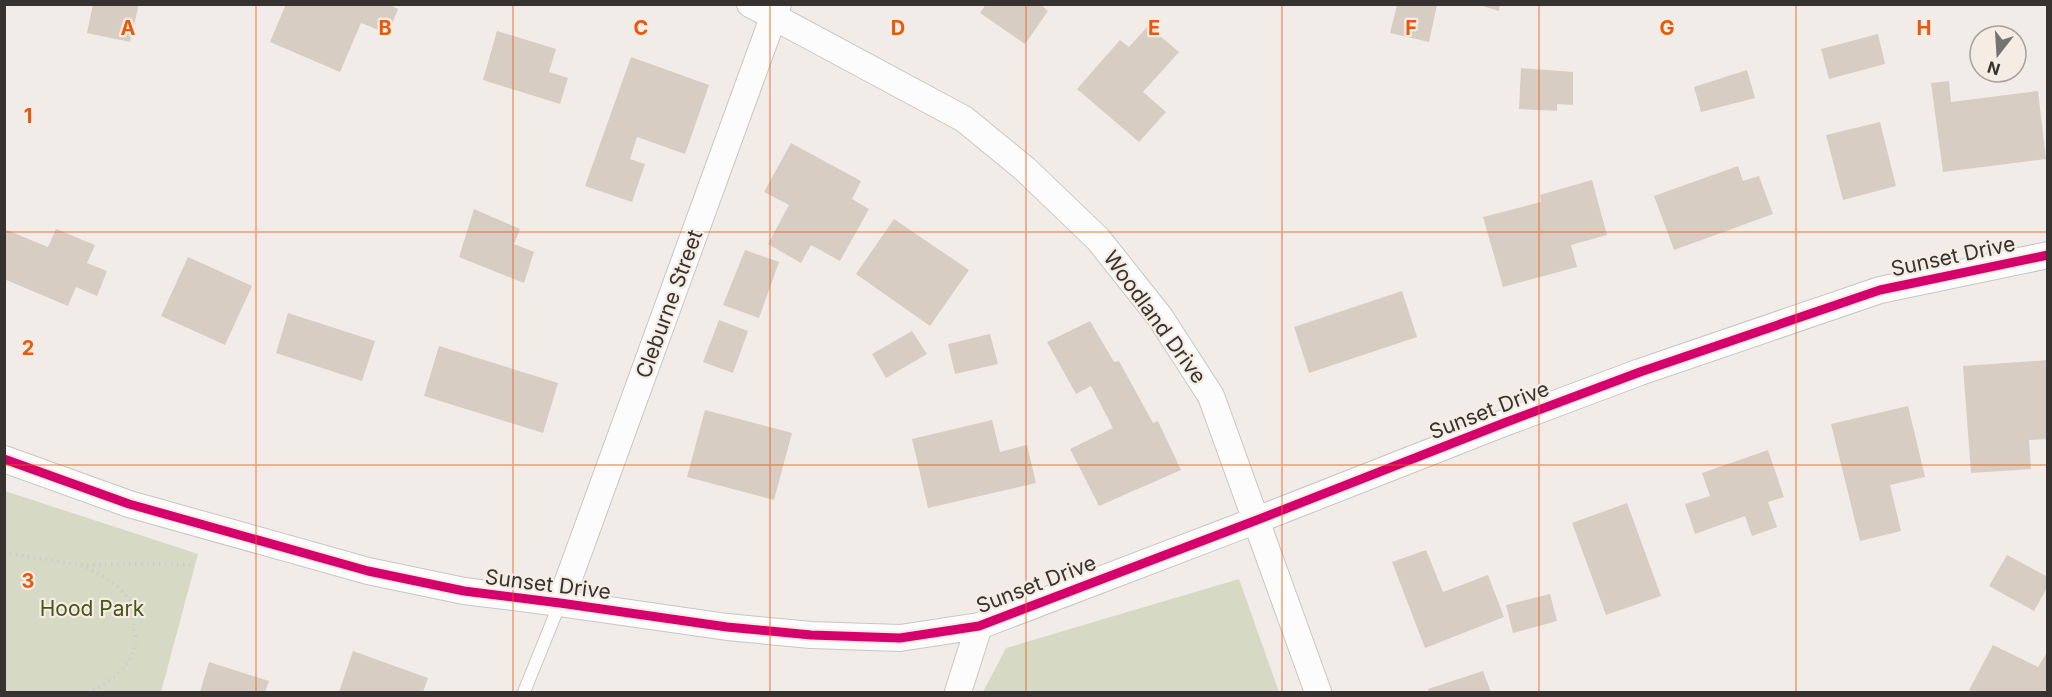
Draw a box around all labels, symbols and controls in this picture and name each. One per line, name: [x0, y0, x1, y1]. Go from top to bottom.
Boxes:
text: A: [121, 16, 136, 40]
text: B: [378, 16, 392, 40]
text: C: [634, 16, 648, 40]
text: D: [891, 16, 905, 40]
text: E: [1148, 16, 1160, 40]
text: F: [1405, 16, 1417, 40]
text: G: [1659, 16, 1675, 40]
text: H: [1917, 16, 1931, 40]
north arrow: [1968, 24, 2028, 84]
text: N: [1985, 57, 2002, 80]
text: 1: [24, 104, 32, 128]
street label: Cleburne Street: [631, 226, 707, 382]
street label: Sunset Drive: [1889, 231, 2017, 281]
street label: Woodland Drive: [1099, 246, 1211, 388]
text: 2: [22, 336, 34, 360]
street label: Sunset Drive: [1425, 376, 1553, 444]
street label: Sunset Drive: [972, 550, 1100, 618]
street label: Sunset Drive: [484, 564, 612, 604]
text: 3: [22, 569, 34, 593]
park label: Hood Park: [40, 596, 145, 621]

